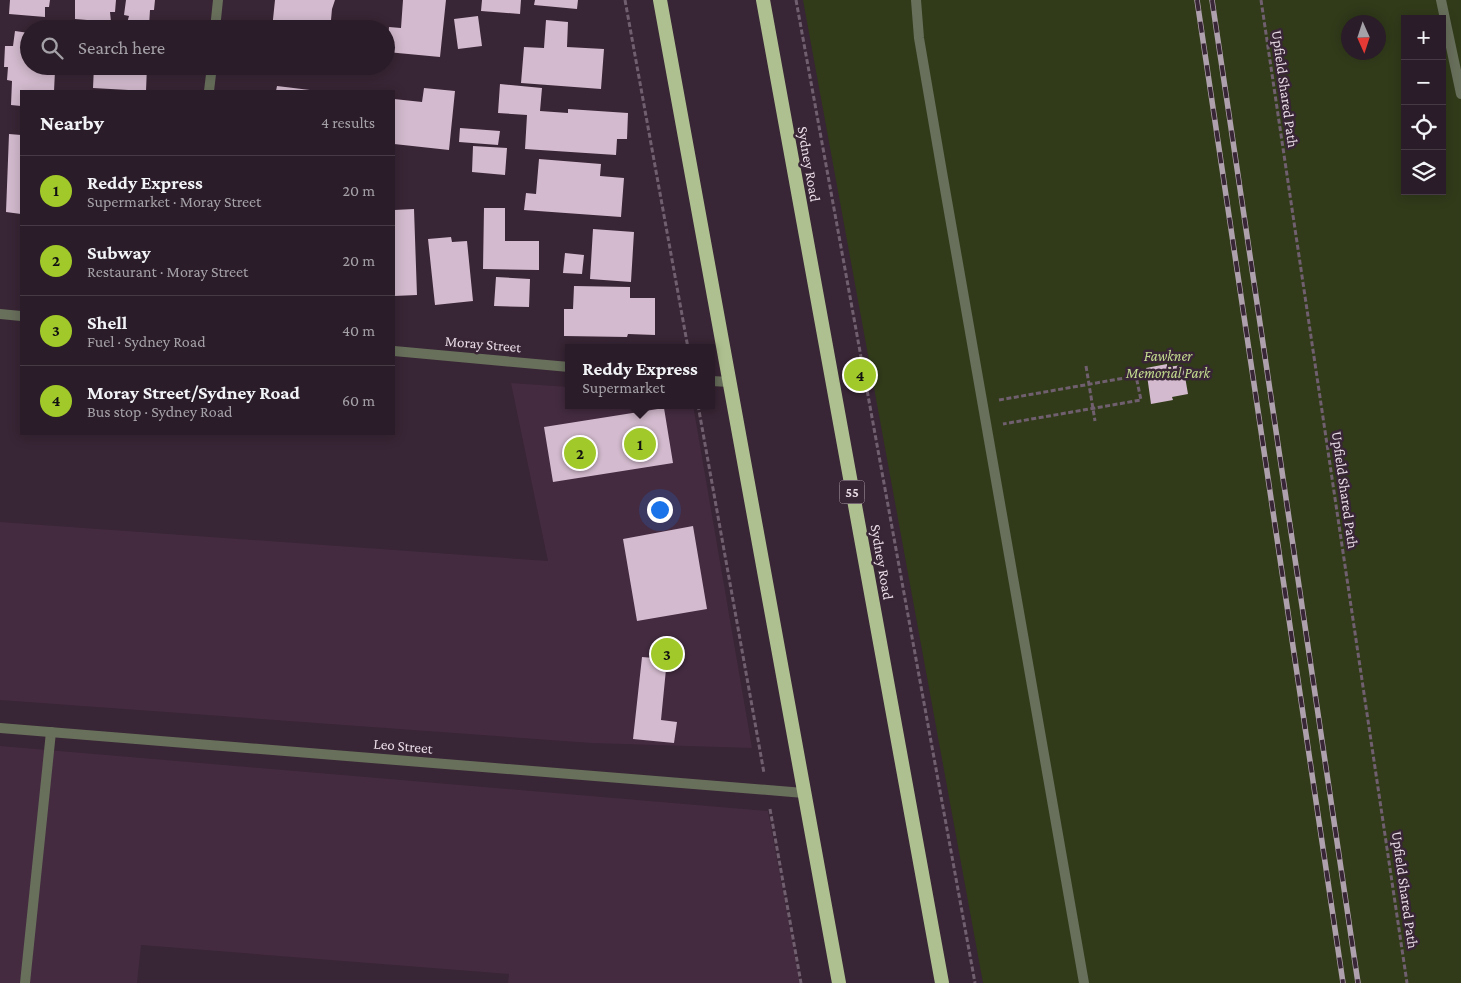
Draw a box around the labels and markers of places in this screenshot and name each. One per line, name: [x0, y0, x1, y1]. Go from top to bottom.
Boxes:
pin: 4: [844, 356, 876, 394]
pin: 1: [624, 425, 656, 463]
pin: 2: [564, 434, 596, 472]
pin: 3: [651, 635, 683, 673]

